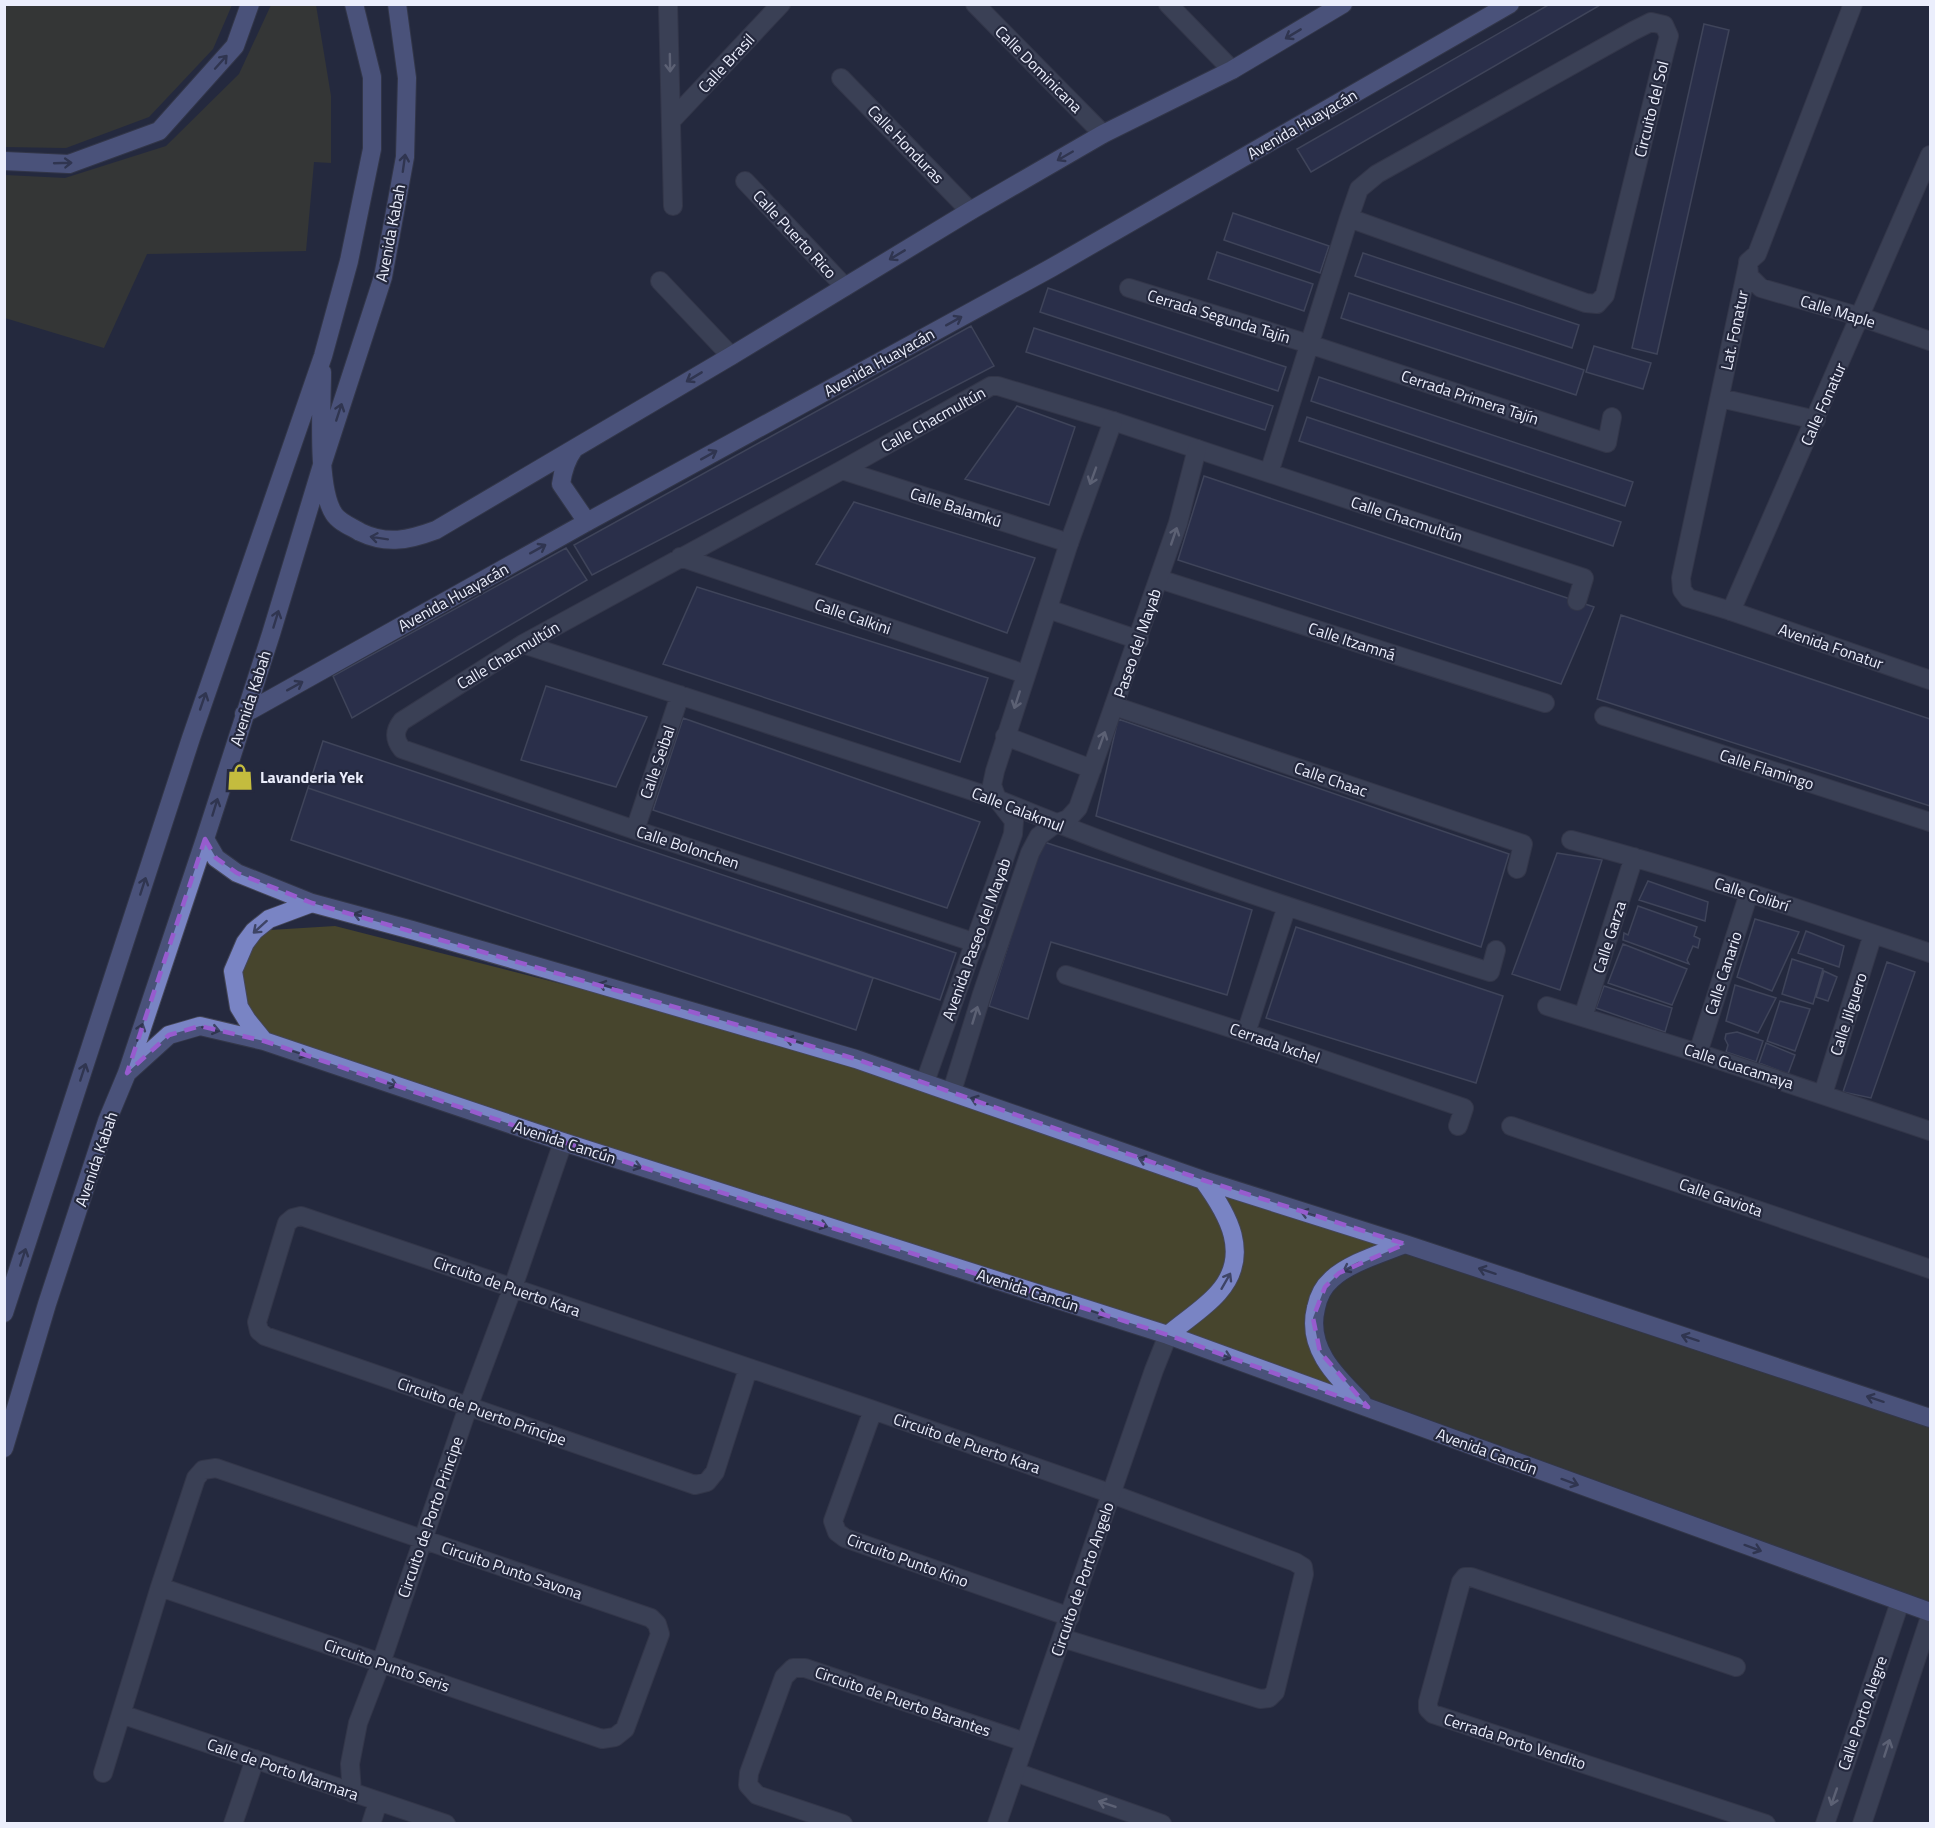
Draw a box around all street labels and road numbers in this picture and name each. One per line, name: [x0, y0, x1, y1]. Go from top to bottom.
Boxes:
street label: Calle Dominicana: [990, 20, 1088, 118]
street label: Calle Brasil: [692, 28, 760, 98]
street label: Circuito del Sol: [1627, 58, 1675, 160]
street label: Avenida Huayacán: [1243, 83, 1361, 165]
street label: Calle Honduras: [862, 99, 950, 189]
street label: Avenida Kabah: [369, 182, 411, 284]
street label: Calle Puerto Rico: [747, 184, 843, 284]
street label: Cerrada Segunda Tajín: [1145, 283, 1293, 349]
street label: Lat. Fonatur: [1714, 287, 1754, 372]
street label: Calle Maple: [1797, 288, 1879, 334]
street label: Avenida Huayacán: [819, 322, 939, 402]
street label: Calle Fonatur: [1794, 358, 1852, 449]
street label: Cerrada Primera Tajín: [1398, 363, 1542, 431]
street label: Calle Chacmultún: [876, 380, 990, 458]
street label: Calle Balamkú: [907, 481, 1005, 533]
street label: Calle Chacmultún: [1348, 490, 1466, 548]
street label: Avenida Huayacán: [393, 557, 513, 637]
street label: Paseo del Mayab: [1107, 585, 1167, 701]
street label: Calle Calkini: [812, 592, 894, 640]
street label: Calle Chacmultún: [452, 615, 564, 695]
street label: Calle Itzamná: [1305, 616, 1399, 666]
street label: Avenida Fonatur: [1775, 617, 1887, 675]
street label: Avenida Kabah: [223, 647, 277, 749]
street label: Calle Seibal: [633, 722, 681, 802]
street label: Calle Flamingo: [1717, 742, 1817, 796]
street label: Calle Chaac: [1291, 755, 1371, 803]
street label: Calle Calakmul: [968, 780, 1068, 838]
street label: Calle Bolonchen: [633, 819, 743, 875]
street label: Avenida Paseo del Mayab: [935, 855, 1017, 1023]
street label: Calle Colibrí: [1711, 871, 1794, 918]
street label: Calle Garza: [1586, 898, 1632, 976]
street label: Calle Canario: [1698, 928, 1748, 1018]
street label: Calle Jilguero: [1823, 969, 1873, 1059]
street label: Cerrada Ixchel: [1227, 1016, 1323, 1070]
street label: Calle Guacamaya: [1681, 1037, 1797, 1095]
street label: Avenida Kabah: [69, 1108, 123, 1210]
street label: Avenida Cancún: [511, 1114, 619, 1170]
street label: Calle Gaviota: [1676, 1172, 1766, 1222]
street label: Circuito de Puerto Kara: [430, 1250, 584, 1322]
street label: Avenida Cancún: [974, 1262, 1082, 1318]
street label: Circuito de Puerto Príncipe: [394, 1371, 570, 1451]
street label: Circuito de Puerto Kara: [890, 1407, 1044, 1479]
street label: Avenida Cancún: [1433, 1422, 1541, 1480]
street label: Circuito de Porto Principe: [391, 1433, 469, 1601]
street label: Circuito de Porto Angelo: [1044, 1499, 1120, 1659]
street label: Circuito Punto Kino: [844, 1527, 972, 1593]
street label: Circuito Punto Savona: [438, 1535, 586, 1605]
street label: Circuito Punto Seris: [321, 1632, 453, 1698]
street label: Calle Porto Alegre: [1831, 1653, 1893, 1773]
street label: Circuito de Puerto Barantes: [812, 1660, 994, 1742]
street label: Cerrada Porto Vendito: [1441, 1707, 1589, 1775]
street label: Calle de Porto Marmara: [204, 1732, 362, 1806]

